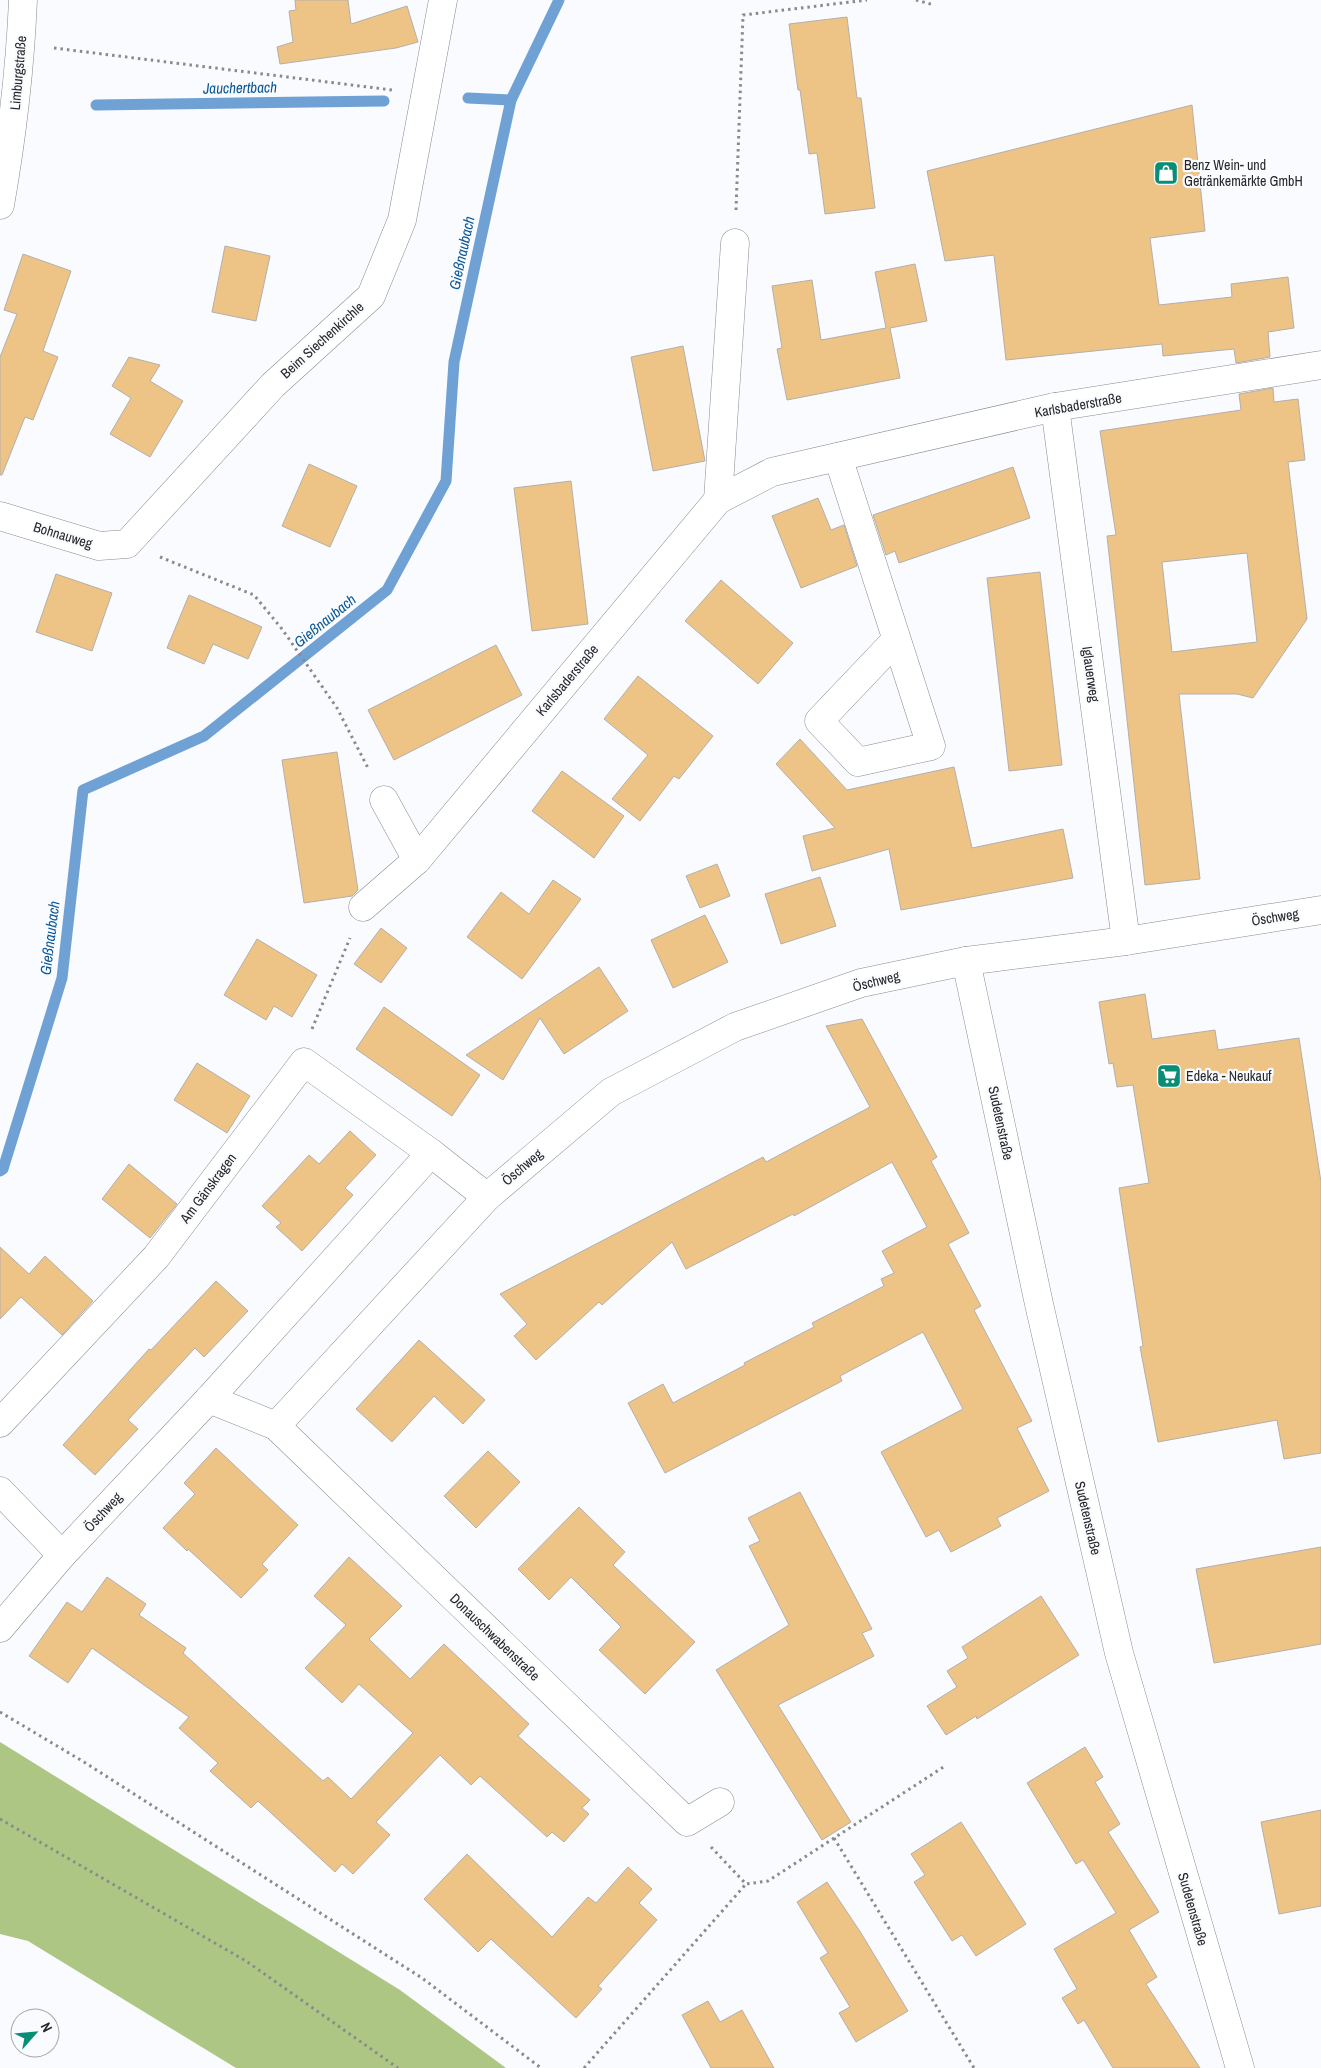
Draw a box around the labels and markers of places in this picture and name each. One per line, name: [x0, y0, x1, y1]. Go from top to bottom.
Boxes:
place label: Benz Wein- und Getränkemärkte GmbH: [1184, 156, 1303, 190]
shop icon: Benz Wein- und Getränkemärkte GmbH: [1153, 160, 1179, 186]
supermarket icon: Edeka - Neukauf: [1156, 1063, 1182, 1089]
place label: Edeka - Neukauf: [1186, 1067, 1272, 1085]

